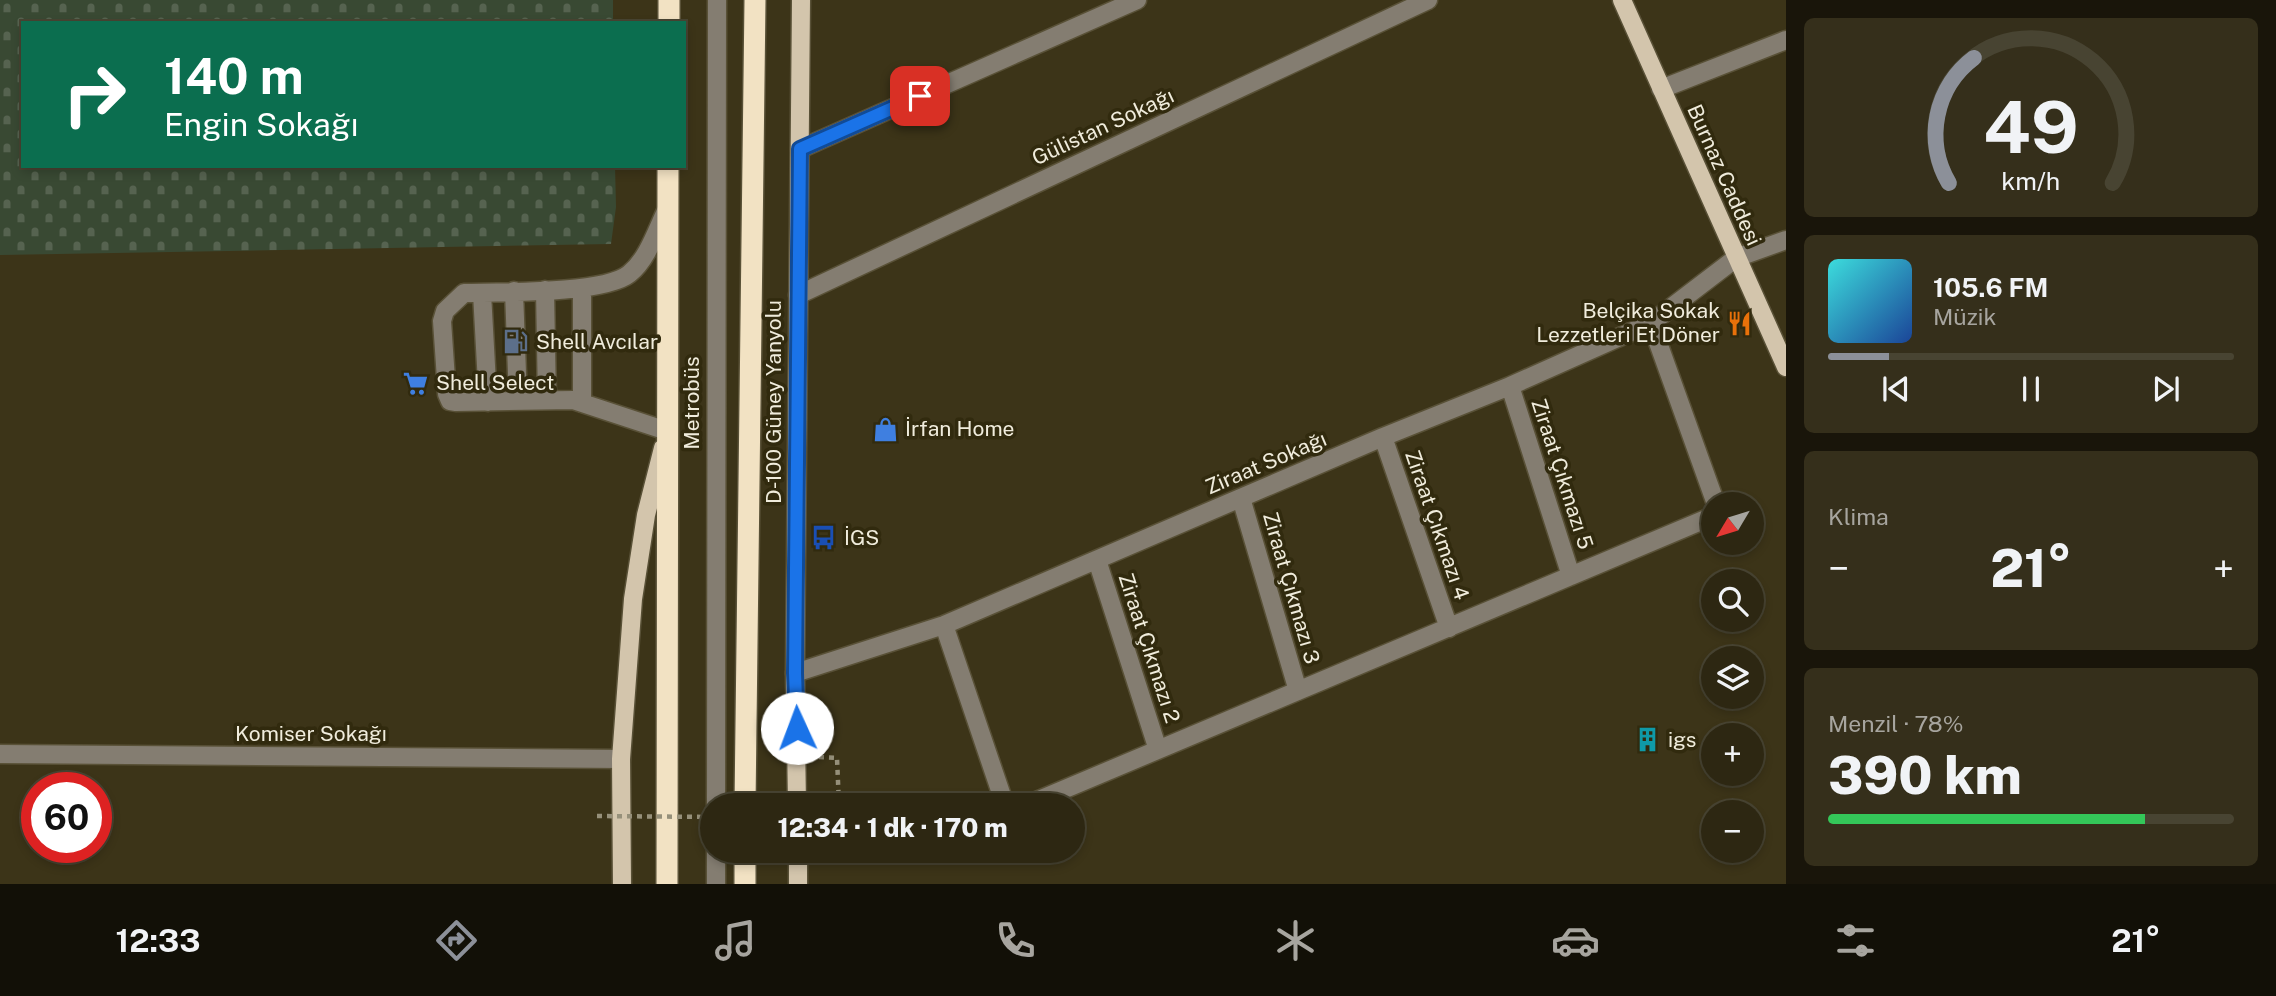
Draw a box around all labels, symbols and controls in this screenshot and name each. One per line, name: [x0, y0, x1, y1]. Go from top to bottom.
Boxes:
text: 140 m: [164, 47, 304, 105]
icon: right: [49, 49, 140, 140]
pin: [890, 66, 950, 126]
icon: arrive: [901, 77, 939, 115]
street label: Gülistan Sokağı: [1028, 83, 1178, 170]
text: 49: [1983, 85, 2079, 170]
street label: Burnaz Caddesi: [1682, 100, 1767, 249]
text: Engin Sokağı: [164, 106, 358, 143]
text: km/h: [2002, 166, 2060, 196]
text: 105.6 FM: [1933, 272, 2048, 303]
place label: Belçika Sokak Lezzetleri Et Döner: [1536, 298, 1720, 347]
street label: D-100 Güney Yanyolu: [761, 300, 786, 504]
text: Müzik: [1933, 303, 1996, 330]
restaurant icon: Belçika Sokak Lezzetleri Et Döner: [1726, 309, 1754, 337]
fuel station icon: Shell Avcılar: [502, 328, 530, 356]
place label: Shell Avcılar: [536, 329, 658, 354]
street label: Metrobüs: [679, 356, 704, 450]
supermarket icon: Shell Select: [402, 369, 430, 397]
place label: Shell Select: [436, 370, 554, 395]
icon: previous: [1877, 370, 1915, 408]
icon: pause: [2012, 370, 2050, 408]
icon: next: [2147, 370, 2185, 408]
street label: Ziraat Çıkmazı 5: [1526, 395, 1599, 552]
shop icon: İrfan Home: [871, 415, 899, 443]
place label: İrfan Home: [905, 416, 1014, 441]
street label: Ziraat Sokağı: [1201, 426, 1330, 499]
street label: Ziraat Çıkmazı 4: [1400, 447, 1475, 603]
north arrow: [1701, 492, 1764, 555]
map controls: [1701, 492, 1764, 863]
text: Klima: [1828, 503, 1889, 530]
street label: Ziraat Çıkmazı 3: [1258, 509, 1325, 667]
bus stop icon: İGS: [810, 524, 838, 552]
place label: İGS: [844, 525, 879, 550]
text: 21°: [1990, 538, 2072, 599]
text: −: [1828, 546, 1849, 591]
text: +: [2213, 546, 2234, 591]
button: search: [1701, 569, 1764, 632]
street label: Ziraat Çıkmazı 2: [1113, 570, 1185, 726]
button: layers: [1701, 646, 1764, 709]
position arrow: [760, 691, 834, 765]
text: Menzil · 78%: [1828, 710, 1964, 737]
street label: Komiser Sokağı: [235, 721, 387, 746]
button: +: [1701, 723, 1764, 786]
building icon: igs: [1634, 726, 1662, 754]
place label: igs: [1668, 727, 1696, 752]
text: 390 km: [1828, 745, 2022, 806]
speed limit sign: 60: [21, 772, 112, 863]
button: −: [1701, 800, 1764, 863]
text: 12:34 · 1 dk · 170 m: [777, 812, 1008, 843]
icon: directions: [432, 916, 481, 965]
icon: music: [711, 916, 760, 965]
icon: phone: [991, 916, 1040, 965]
icon: climate: [1271, 916, 1320, 965]
icon: car: [1551, 916, 1600, 965]
icon: filters: [1831, 916, 1880, 965]
text: 12:33: [115, 922, 201, 959]
text: 21°: [2111, 922, 2160, 959]

